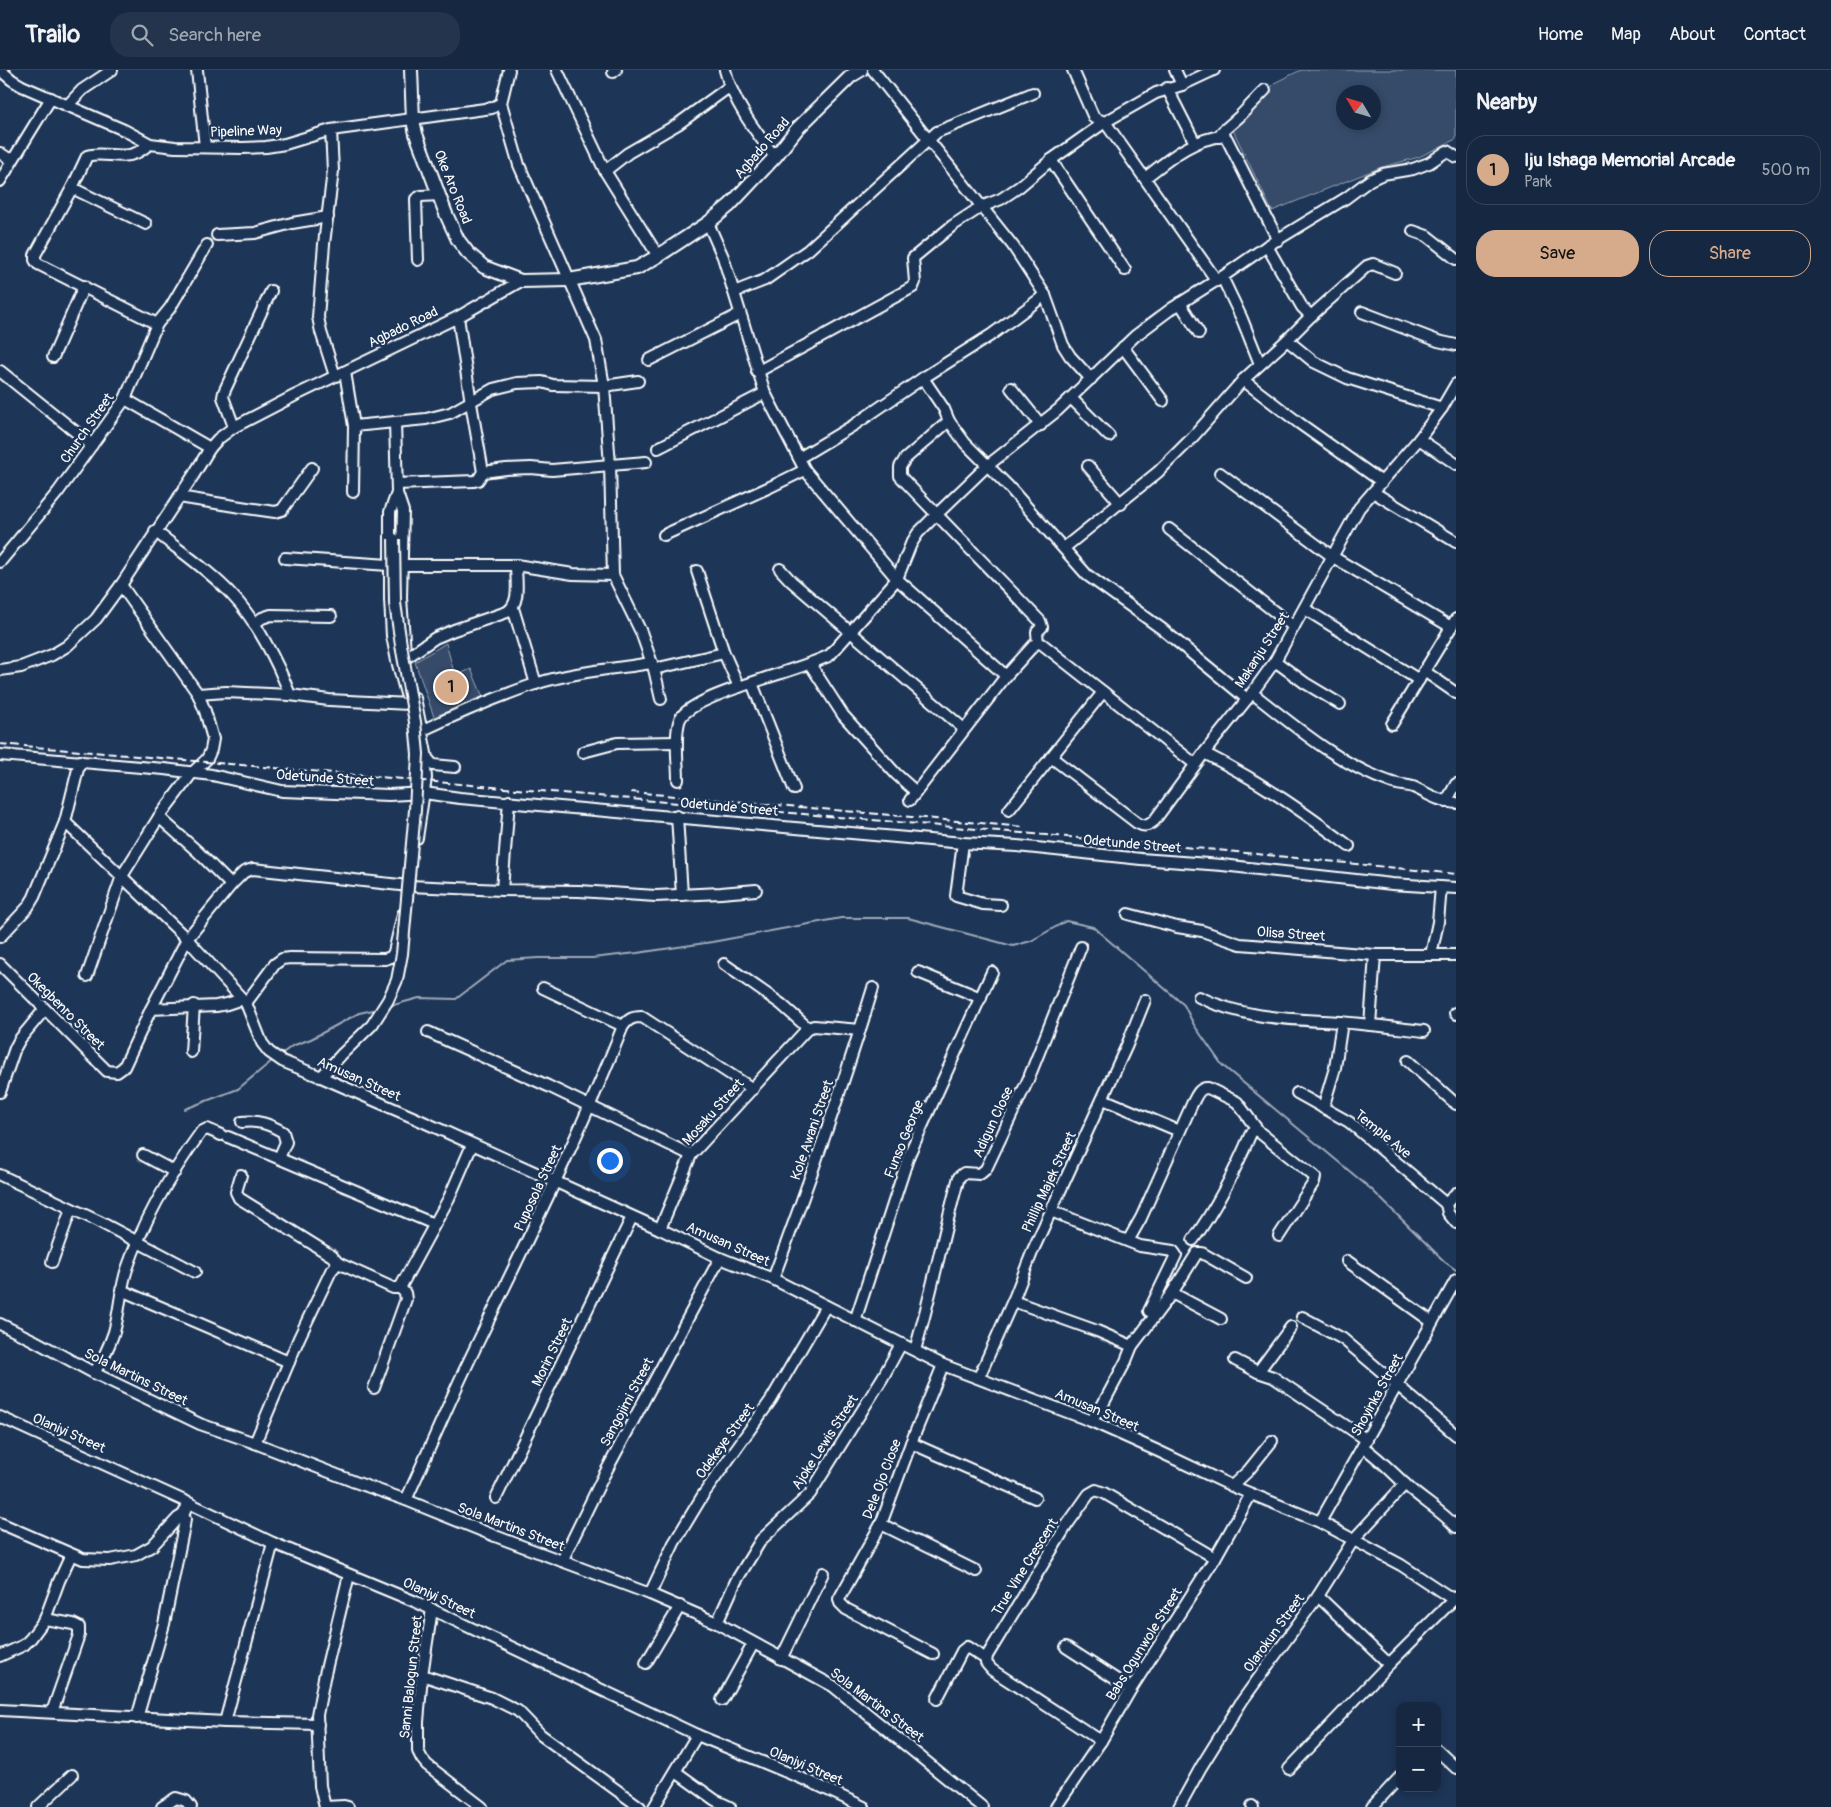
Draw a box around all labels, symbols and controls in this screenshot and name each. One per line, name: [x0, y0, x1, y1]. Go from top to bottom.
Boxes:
search box: [110, 12, 460, 57]
text: Trailo: [25, 20, 80, 49]
icon: search: [128, 21, 156, 49]
text: Search here: [168, 23, 261, 47]
text: Home: [1538, 23, 1583, 46]
text: Map: [1611, 23, 1641, 46]
text: About: [1669, 23, 1715, 46]
text: Contact: [1743, 23, 1806, 46]
north arrow: [1336, 85, 1381, 130]
text: Nearby: [1476, 89, 1537, 116]
street label: Agbado Road: [731, 114, 793, 182]
street label: Pipeline Way: [210, 121, 282, 141]
street label: Oke Aro Road: [431, 148, 476, 226]
text: Iju Ishaga Memorial Arcade: [1524, 148, 1735, 172]
text: 1: [1490, 160, 1496, 180]
text: 500 m: [1762, 160, 1810, 180]
text: Park: [1524, 172, 1552, 192]
button: Save: [1476, 230, 1639, 277]
button: Share: [1649, 230, 1811, 277]
street label: Agbado Road: [365, 303, 441, 351]
street label: Church Street: [57, 389, 118, 466]
street label: Makanju Street: [1231, 608, 1293, 691]
pin: 1: [435, 668, 467, 706]
street label: Odetunde Street: [275, 766, 375, 790]
street label: Odetunde Street: [679, 794, 779, 820]
street label: Odetunde Street: [1082, 831, 1182, 857]
street label: Olisa Street: [1256, 923, 1326, 945]
street label: Okegbenro Street: [23, 968, 109, 1054]
street label: Amusan Street: [315, 1053, 404, 1105]
street label: Mosaku Street: [678, 1075, 748, 1149]
street label: Kole Awani Street: [787, 1077, 837, 1182]
street label: Adigun Close: [969, 1084, 1017, 1160]
street label: Funso George: [881, 1097, 927, 1180]
street label: Temple Ave: [1351, 1106, 1415, 1162]
street label: Phillip Majek Street: [1018, 1129, 1080, 1235]
street label: Puposola Street: [511, 1142, 566, 1234]
your location: [597, 1148, 623, 1174]
street label: Amusan Street: [684, 1218, 773, 1270]
street label: Morin Street: [528, 1315, 576, 1389]
street label: Sola Martins Street: [81, 1345, 191, 1410]
street label: Shoyinka Street: [1347, 1350, 1407, 1439]
street label: Sangojimi Street: [596, 1354, 658, 1449]
street label: Amusan Street: [1052, 1385, 1142, 1435]
street label: Ajoke Lewis Street: [788, 1391, 862, 1493]
street label: Odekeye Street: [692, 1400, 758, 1482]
street label: Olaniyi Street: [30, 1409, 108, 1457]
street label: Dele Ojo Close: [859, 1437, 905, 1521]
street label: Sola Martins Street: [455, 1499, 567, 1555]
street label: True Vine Crescent: [988, 1515, 1062, 1619]
street label: Olaniyi Street: [400, 1574, 478, 1622]
street label: Babs Ogunwole Street: [1102, 1584, 1186, 1704]
street label: Olarokun Street: [1240, 1590, 1308, 1676]
street label: Sanni Balogun Street: [396, 1614, 426, 1740]
street label: Sola Martins Street: [827, 1664, 928, 1746]
map controls: [1396, 1702, 1441, 1792]
button: +: [1396, 1702, 1441, 1747]
street label: Olaniyi Street: [767, 1743, 846, 1789]
button: −: [1396, 1747, 1441, 1792]

